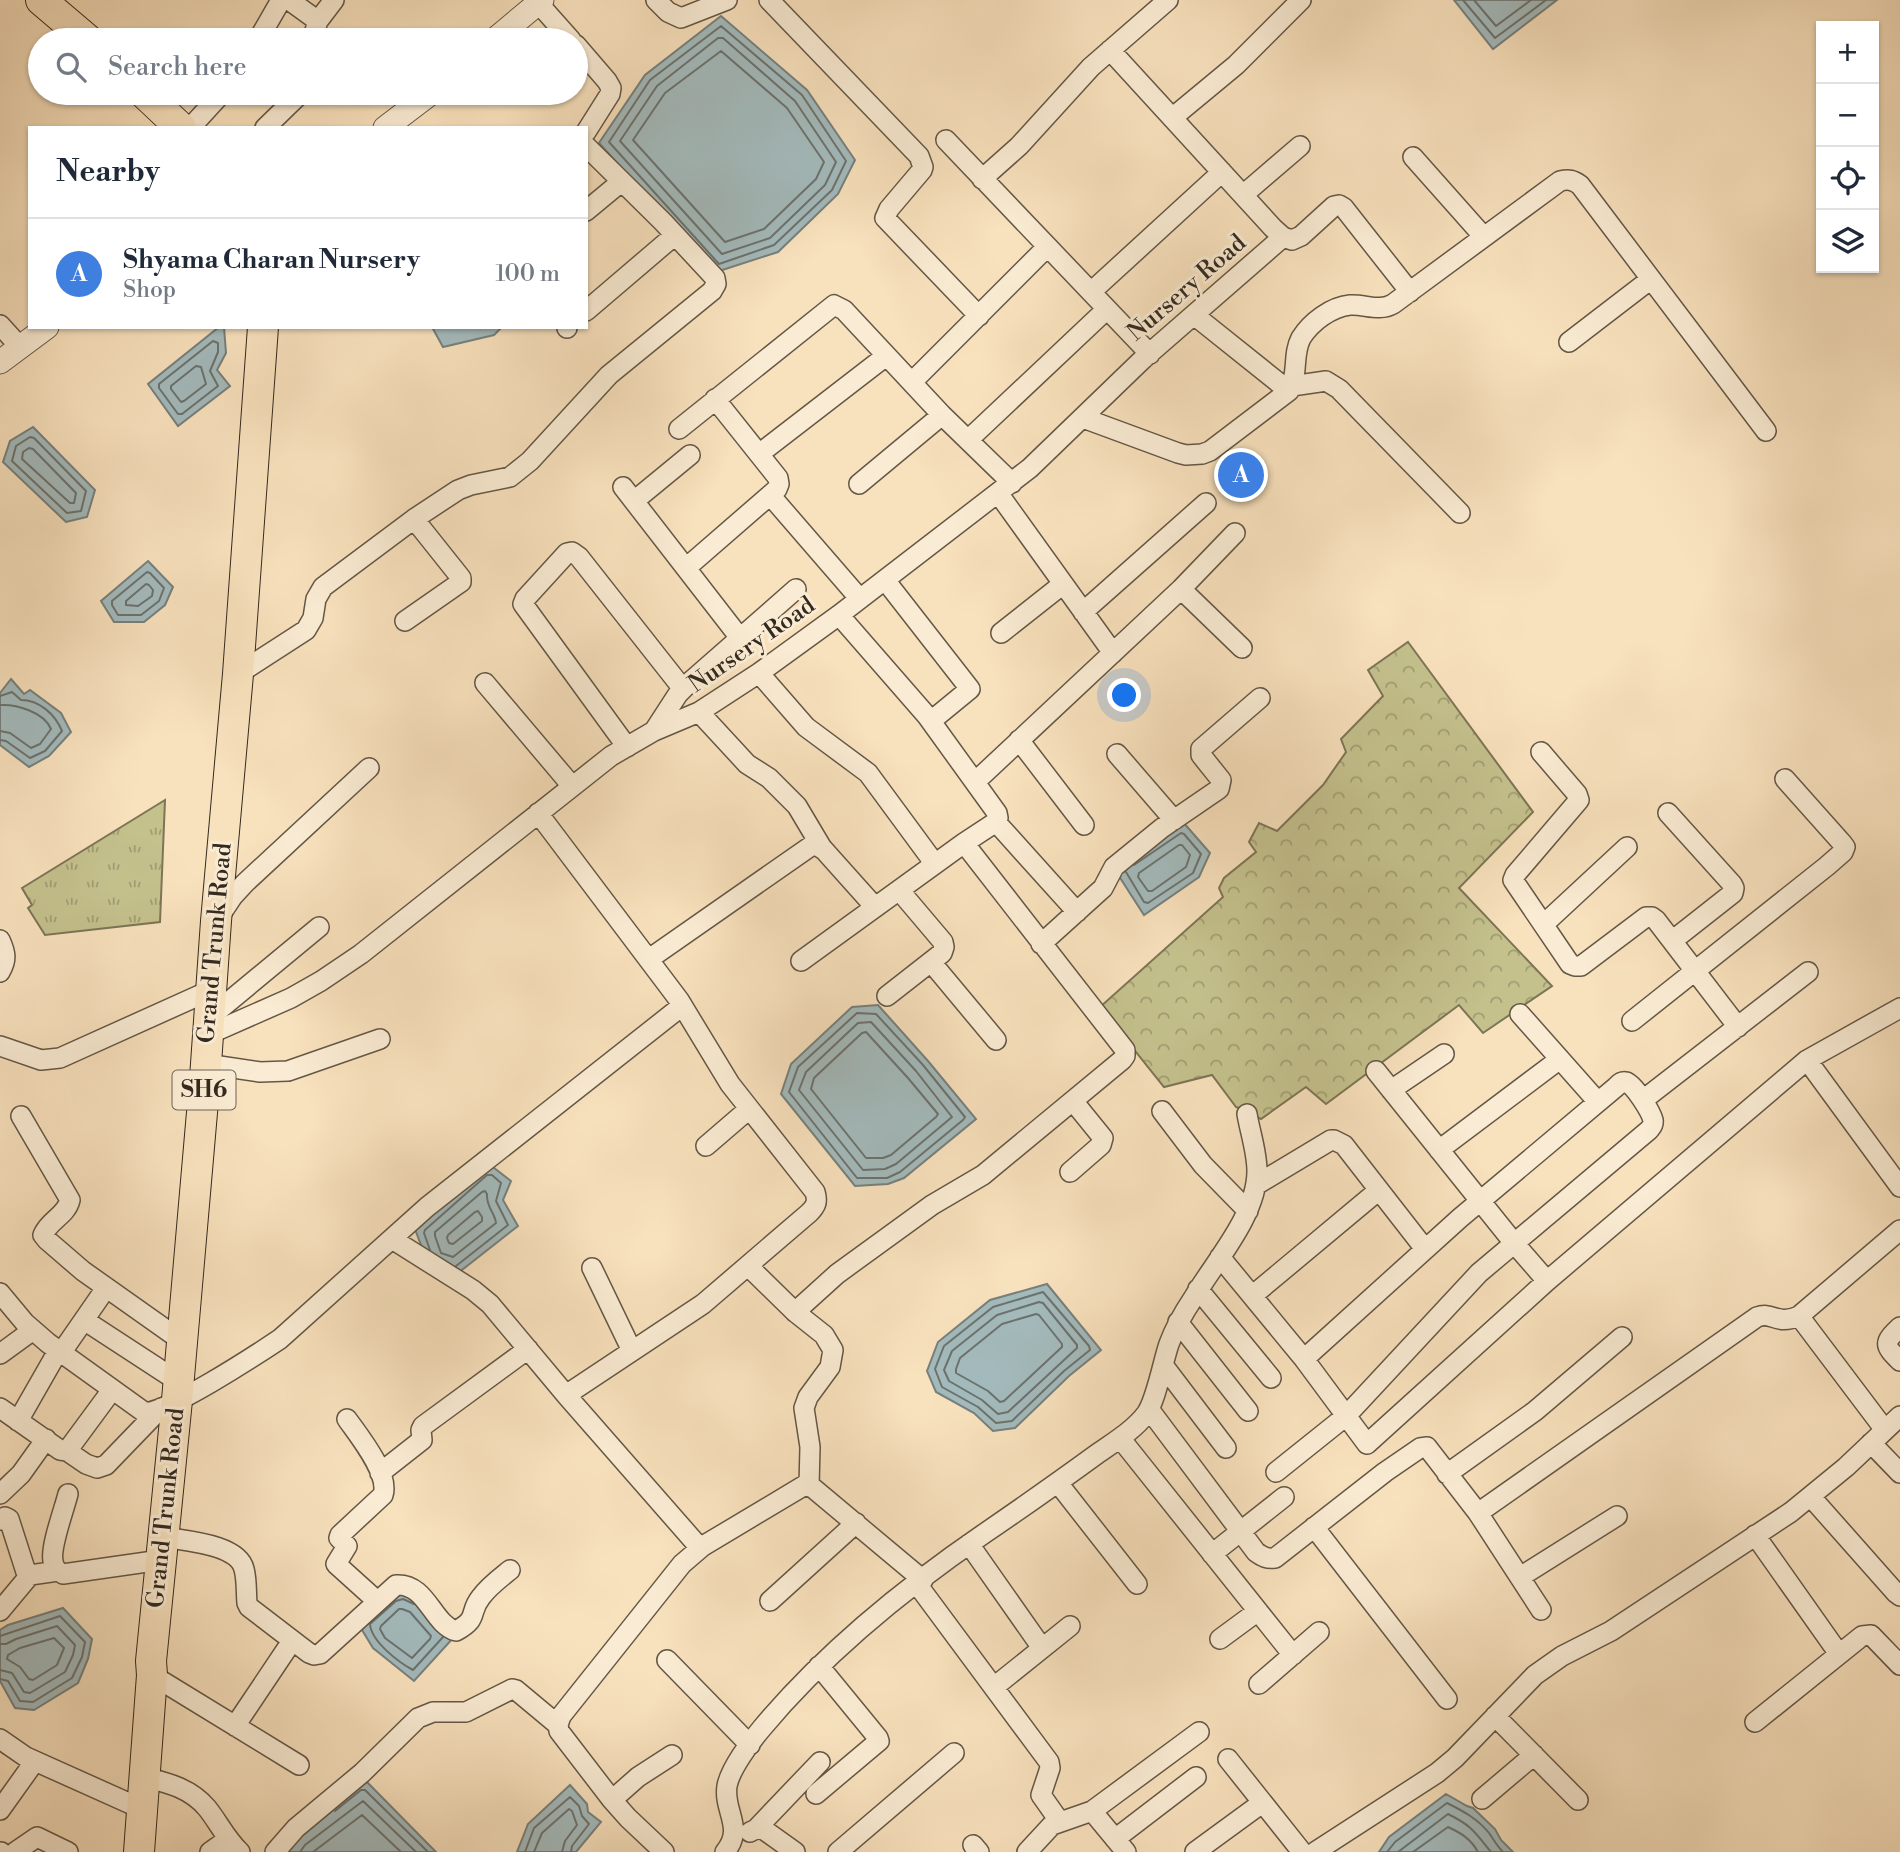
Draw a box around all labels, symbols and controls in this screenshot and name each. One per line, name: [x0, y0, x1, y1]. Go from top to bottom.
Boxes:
map controls: [1816, 21, 1879, 273]
button: +: [1816, 21, 1879, 84]
search box: [28, 28, 588, 105]
icon: search: [52, 48, 90, 86]
text: Search here: [108, 51, 247, 83]
button: −: [1816, 84, 1879, 147]
button: locate: [1816, 147, 1879, 210]
text: Nearby: [56, 153, 160, 191]
button: layers: [1816, 210, 1879, 273]
street label: Nursery Road: [1121, 228, 1253, 348]
text: Shyama Charan Nursery: [123, 244, 420, 276]
text: A: [71, 260, 87, 288]
text: 100 m: [495, 260, 560, 288]
text: Shop: [123, 276, 176, 304]
pin: A: [1218, 449, 1264, 501]
street label: Nursery Road: [683, 590, 821, 700]
your location: [1107, 678, 1141, 712]
street label: Grand Trunk Road: [191, 841, 239, 1044]
road number: SH6: [172, 1070, 235, 1110]
street label: Grand Trunk Road: [141, 1406, 191, 1610]

